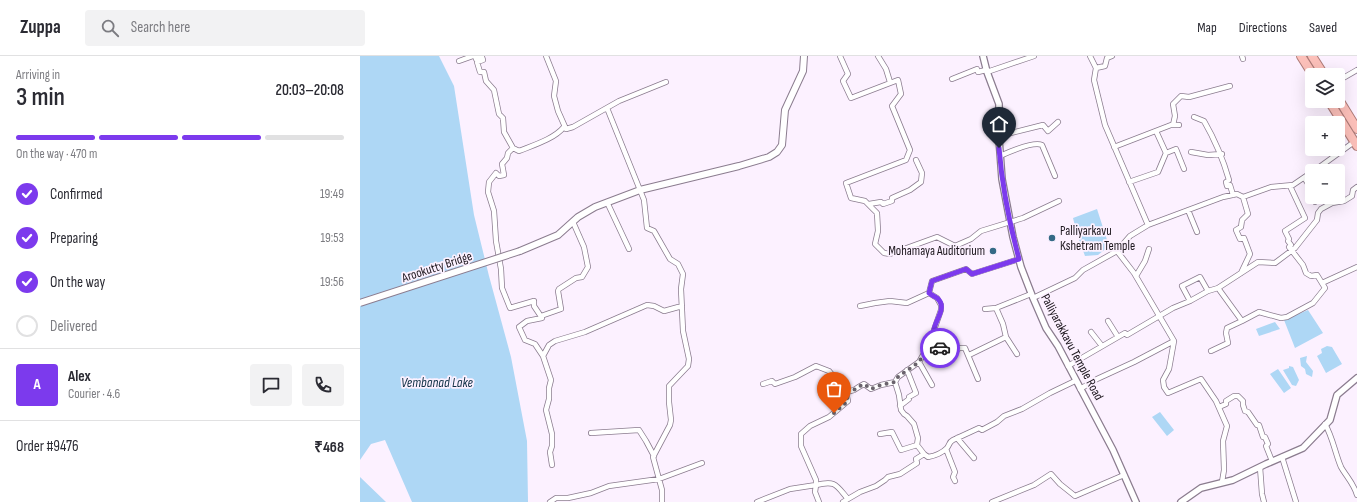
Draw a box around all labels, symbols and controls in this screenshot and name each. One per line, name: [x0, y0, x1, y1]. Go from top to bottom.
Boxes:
search box: [85, 10, 365, 46]
text: Zuppa: [20, 16, 61, 39]
icon: search: [99, 17, 121, 39]
text: Search here: [131, 18, 190, 37]
text: Map: [1197, 19, 1217, 36]
text: Directions: [1239, 19, 1287, 36]
text: Saved: [1309, 19, 1337, 36]
text: Arriving in: [16, 67, 60, 83]
map controls: [1305, 68, 1345, 204]
button: layers: [1305, 68, 1345, 108]
text: 20:03–20:08: [276, 81, 344, 100]
text: 3 min: [16, 82, 65, 113]
pin: [982, 107, 1016, 148]
icon: home: [988, 113, 1010, 135]
button: +: [1305, 116, 1345, 156]
text: On the way · 470 m: [16, 146, 97, 162]
button: −: [1305, 164, 1345, 204]
icon: check: [16, 183, 38, 205]
text: Confirmed: [50, 185, 103, 204]
text: 19:49: [320, 186, 344, 202]
place label: Palliyarkavu Kshetram Temple: [1060, 223, 1135, 254]
icon: check: [16, 227, 38, 249]
text: Preparing: [50, 229, 98, 248]
text: 19:53: [321, 230, 344, 246]
marker: Palliyarkavu Kshetram Temple: [1047, 233, 1057, 243]
place label: Mohamaya Auditorium: [888, 243, 985, 259]
marker: Mohamaya Auditorium: [988, 246, 998, 256]
street label: Arookutty Bridge: [399, 248, 474, 286]
icon: check: [16, 271, 38, 293]
text: On the way: [50, 273, 105, 292]
text: 19:56: [320, 274, 344, 290]
street label: Palliyarakkavu Temple Road: [1037, 291, 1107, 403]
text: Delivered: [50, 317, 97, 336]
courier: [920, 328, 960, 368]
icon: car: [929, 337, 951, 359]
button: chat: [250, 364, 292, 406]
button: phone: [302, 364, 344, 406]
text: Alex: [68, 367, 91, 386]
pin: [817, 372, 851, 413]
water label: Vembanad Lake: [401, 374, 473, 391]
text: A: [33, 375, 41, 394]
icon: bag: [823, 378, 845, 400]
text: Courier · 4.6: [68, 386, 120, 402]
text: Order #9476: [16, 437, 79, 456]
text: ₹468: [314, 438, 344, 457]

